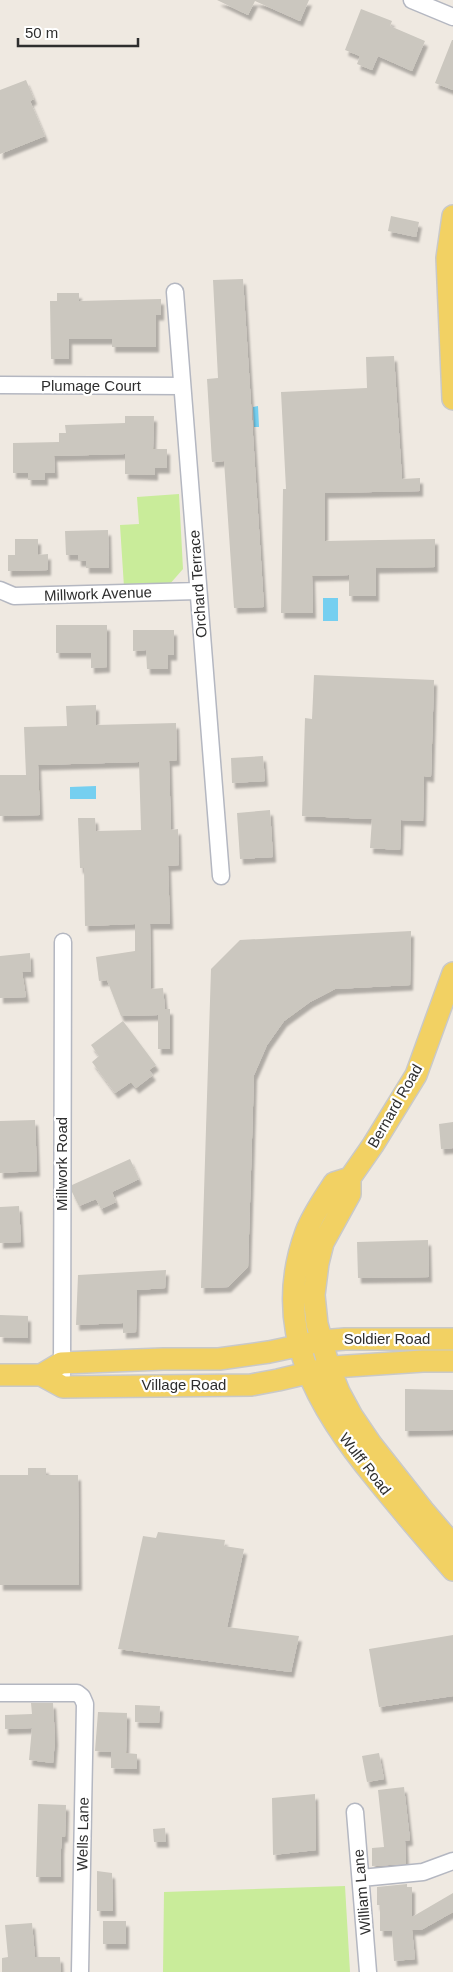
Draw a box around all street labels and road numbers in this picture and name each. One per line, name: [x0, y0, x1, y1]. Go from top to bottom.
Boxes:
street label: Plumage Court: [41, 377, 142, 394]
street label: Orchard Terrace: [185, 530, 210, 639]
street label: Millwork Avenue: [44, 583, 152, 604]
street label: Bernard Road: [364, 1061, 425, 1150]
street label: Millwork Road: [53, 1117, 70, 1211]
street label: Soldier Road: [344, 1330, 430, 1347]
street label: Village Road: [142, 1376, 226, 1393]
street label: Wulff Road: [336, 1429, 395, 1498]
street label: Wells Lane: [73, 1797, 92, 1871]
street label: William Lane: [349, 1849, 374, 1936]

